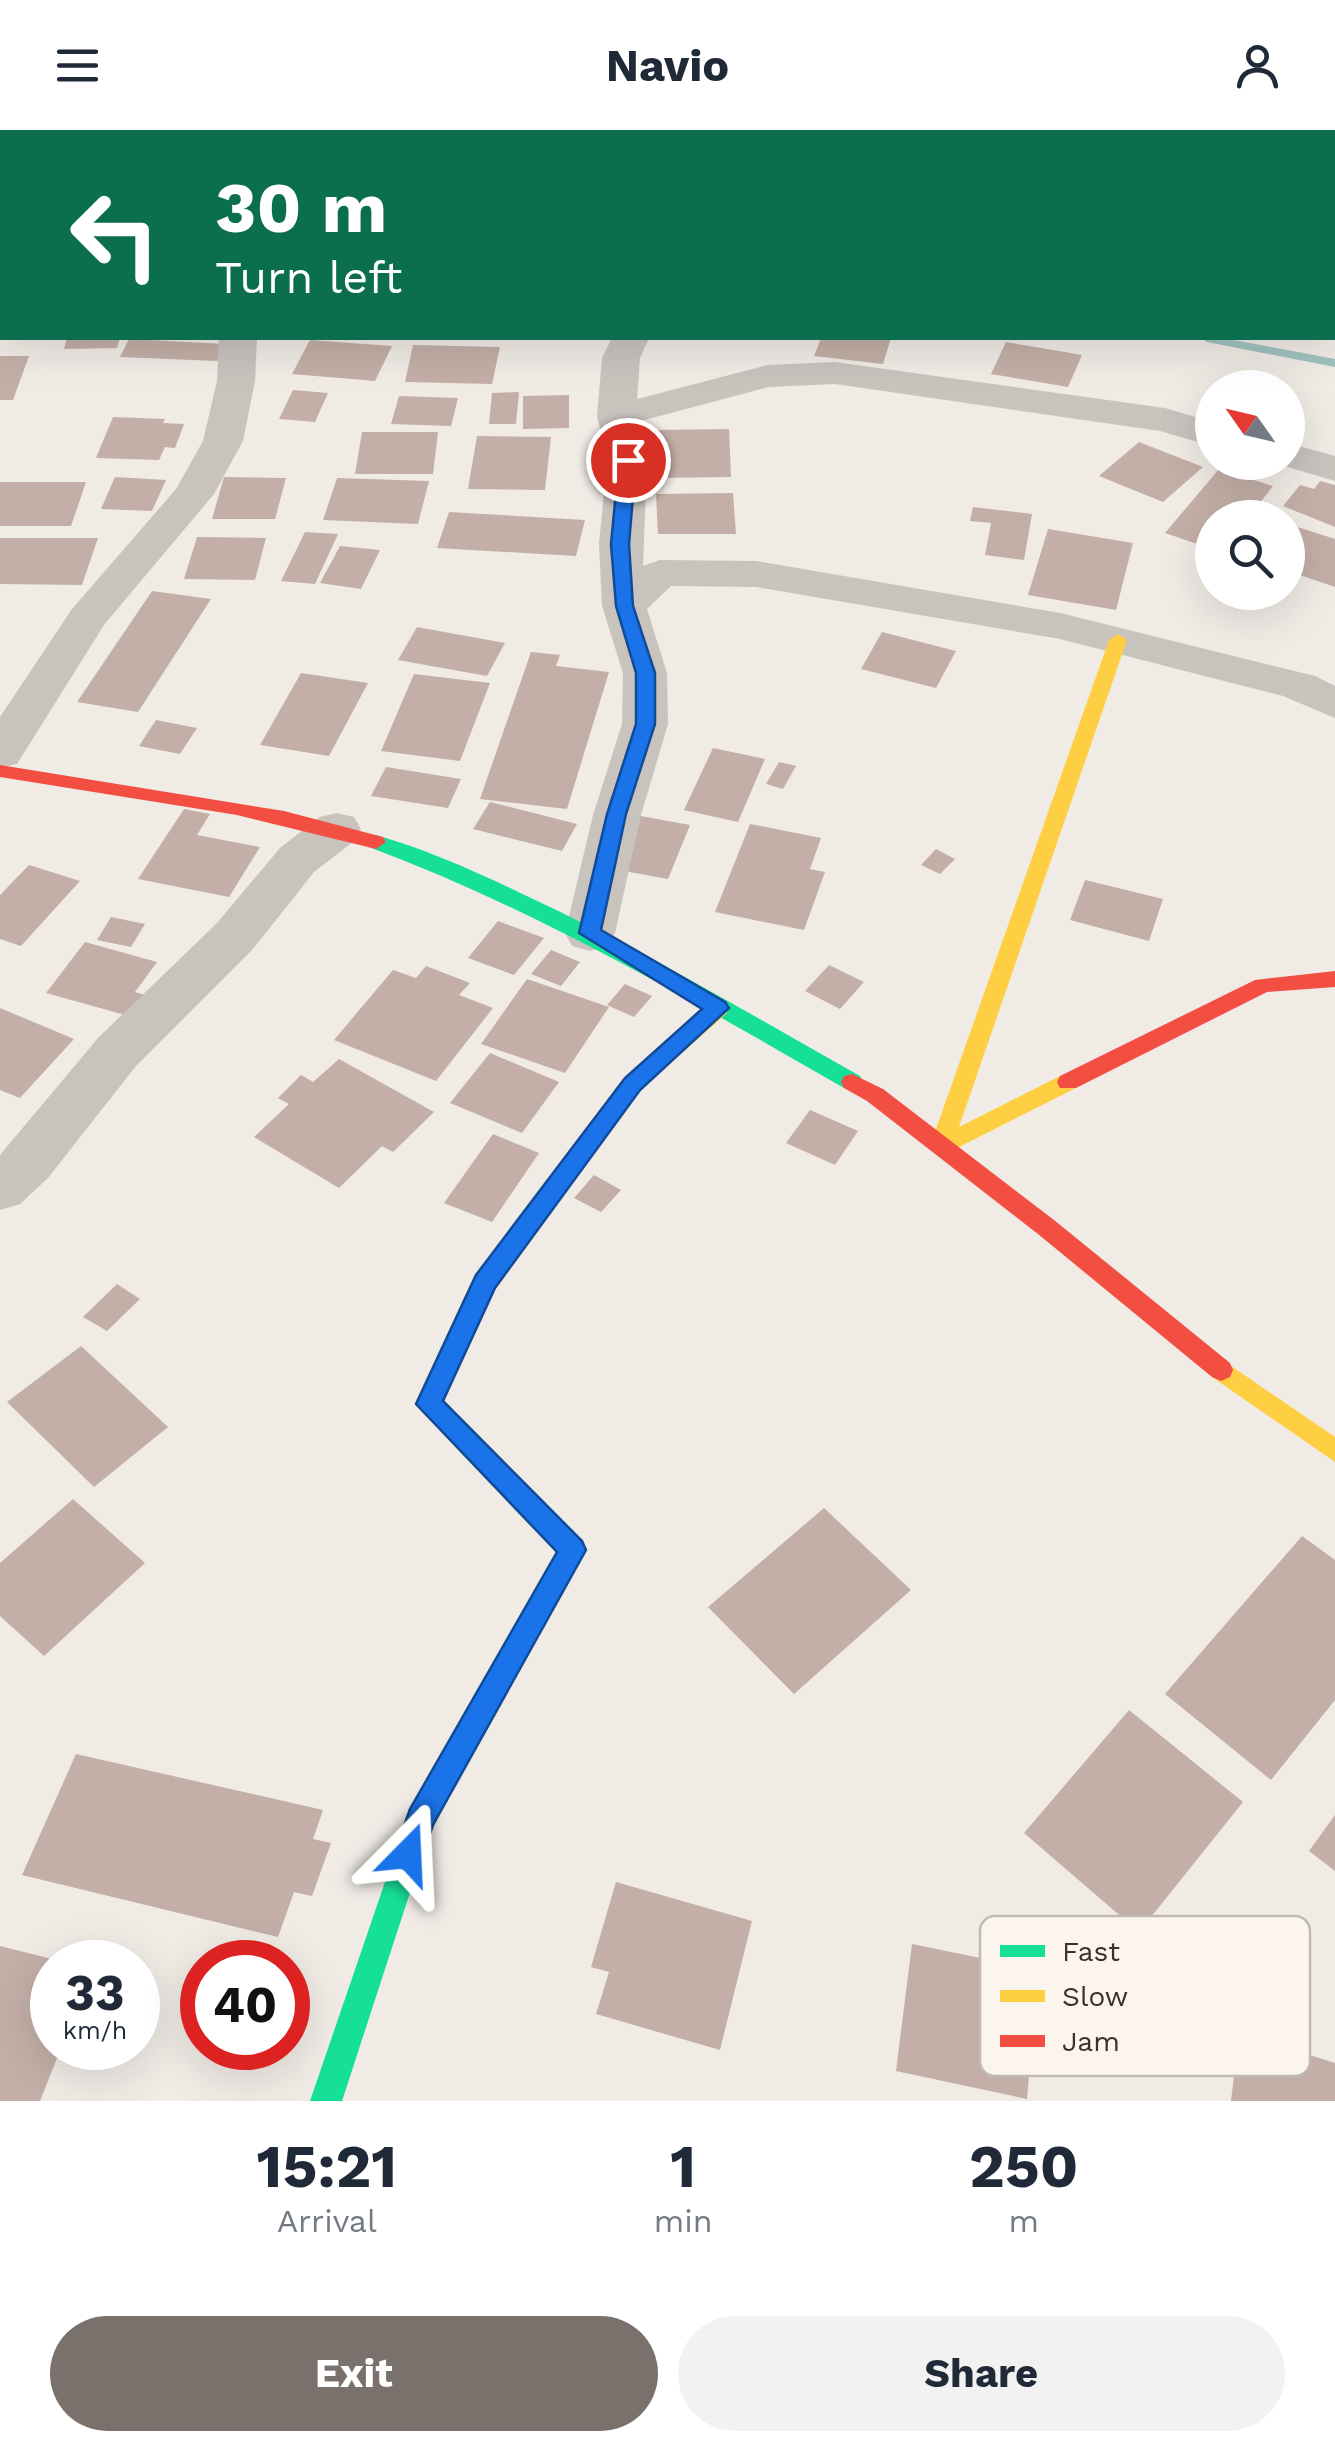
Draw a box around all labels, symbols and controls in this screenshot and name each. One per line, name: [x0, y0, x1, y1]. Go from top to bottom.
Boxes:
icon: menu: [50, 38, 105, 93]
icon: person: [1230, 38, 1285, 93]
text: Navio: [606, 39, 729, 92]
text: 30 m: [215, 167, 387, 249]
icon: left: [50, 170, 180, 300]
text: Turn left: [215, 251, 402, 304]
north arrow: [1195, 370, 1305, 480]
map controls: [1195, 370, 1305, 610]
pin: [586, 418, 671, 503]
icon: arrive: [601, 433, 656, 488]
button: search: [1195, 500, 1305, 610]
position arrow: [356, 1802, 460, 1906]
legend: [980, 1916, 1310, 2076]
text: Fast: [1062, 1935, 1120, 1968]
speed limit sign: 40: [180, 1940, 310, 2070]
text: 33: [65, 1963, 125, 2022]
text: Slow: [1062, 1980, 1128, 2013]
text: km/h: [63, 2016, 127, 2045]
text: Jam: [1062, 2025, 1120, 2058]
text: 15:21: [257, 2131, 397, 2202]
text: 1: [670, 2131, 696, 2202]
text: 250: [969, 2131, 1078, 2202]
text: Arrival: [277, 2202, 377, 2240]
text: min: [654, 2202, 713, 2240]
text: m: [1009, 2202, 1039, 2240]
button: Exit: [50, 2316, 658, 2431]
button: Share: [678, 2316, 1285, 2431]

